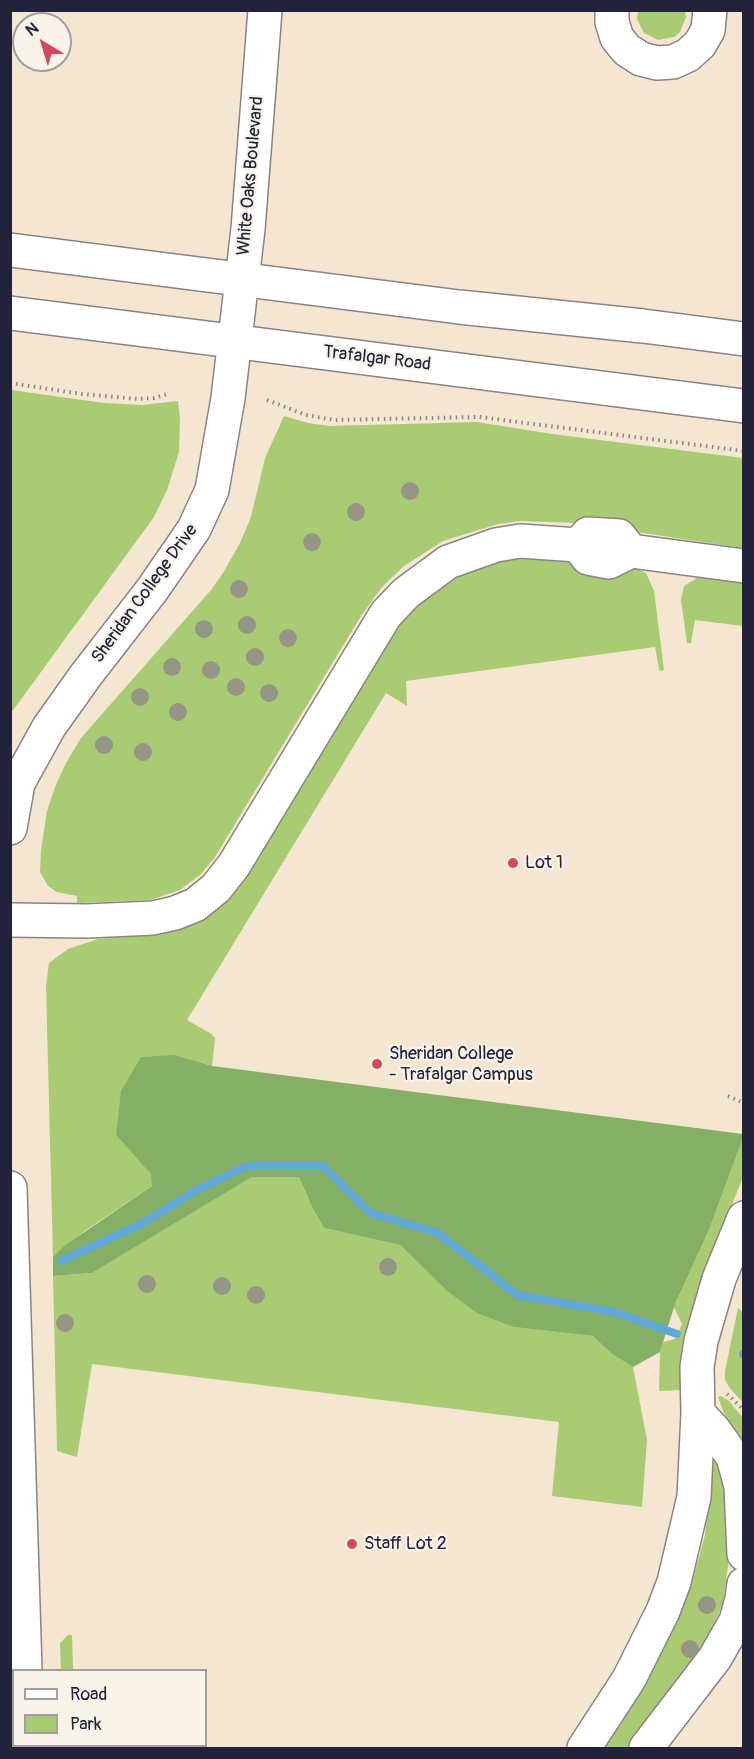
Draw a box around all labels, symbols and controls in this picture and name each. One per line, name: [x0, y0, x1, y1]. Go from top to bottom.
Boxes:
north arrow: [12, 12, 72, 72]
text: N: [22, 18, 43, 41]
street label: White Oaks Boulevard: [233, 95, 269, 257]
street label: Trafalgar Road: [322, 342, 432, 376]
street label: Sheridan College Drive: [87, 520, 203, 668]
place label: Lot 1: [525, 852, 563, 874]
marker: Lot 1: [506, 856, 520, 870]
place label: Sheridan College - Trafalgar Campus: [389, 1043, 533, 1086]
marker: Sheridan College - Trafalgar Campus: [370, 1057, 384, 1071]
place label: Staff Lot 2: [364, 1533, 447, 1555]
marker: Staff Lot 2: [345, 1537, 359, 1551]
legend: [12, 1669, 207, 1747]
text: Road: [70, 1683, 107, 1706]
text: Park: [70, 1713, 102, 1736]

